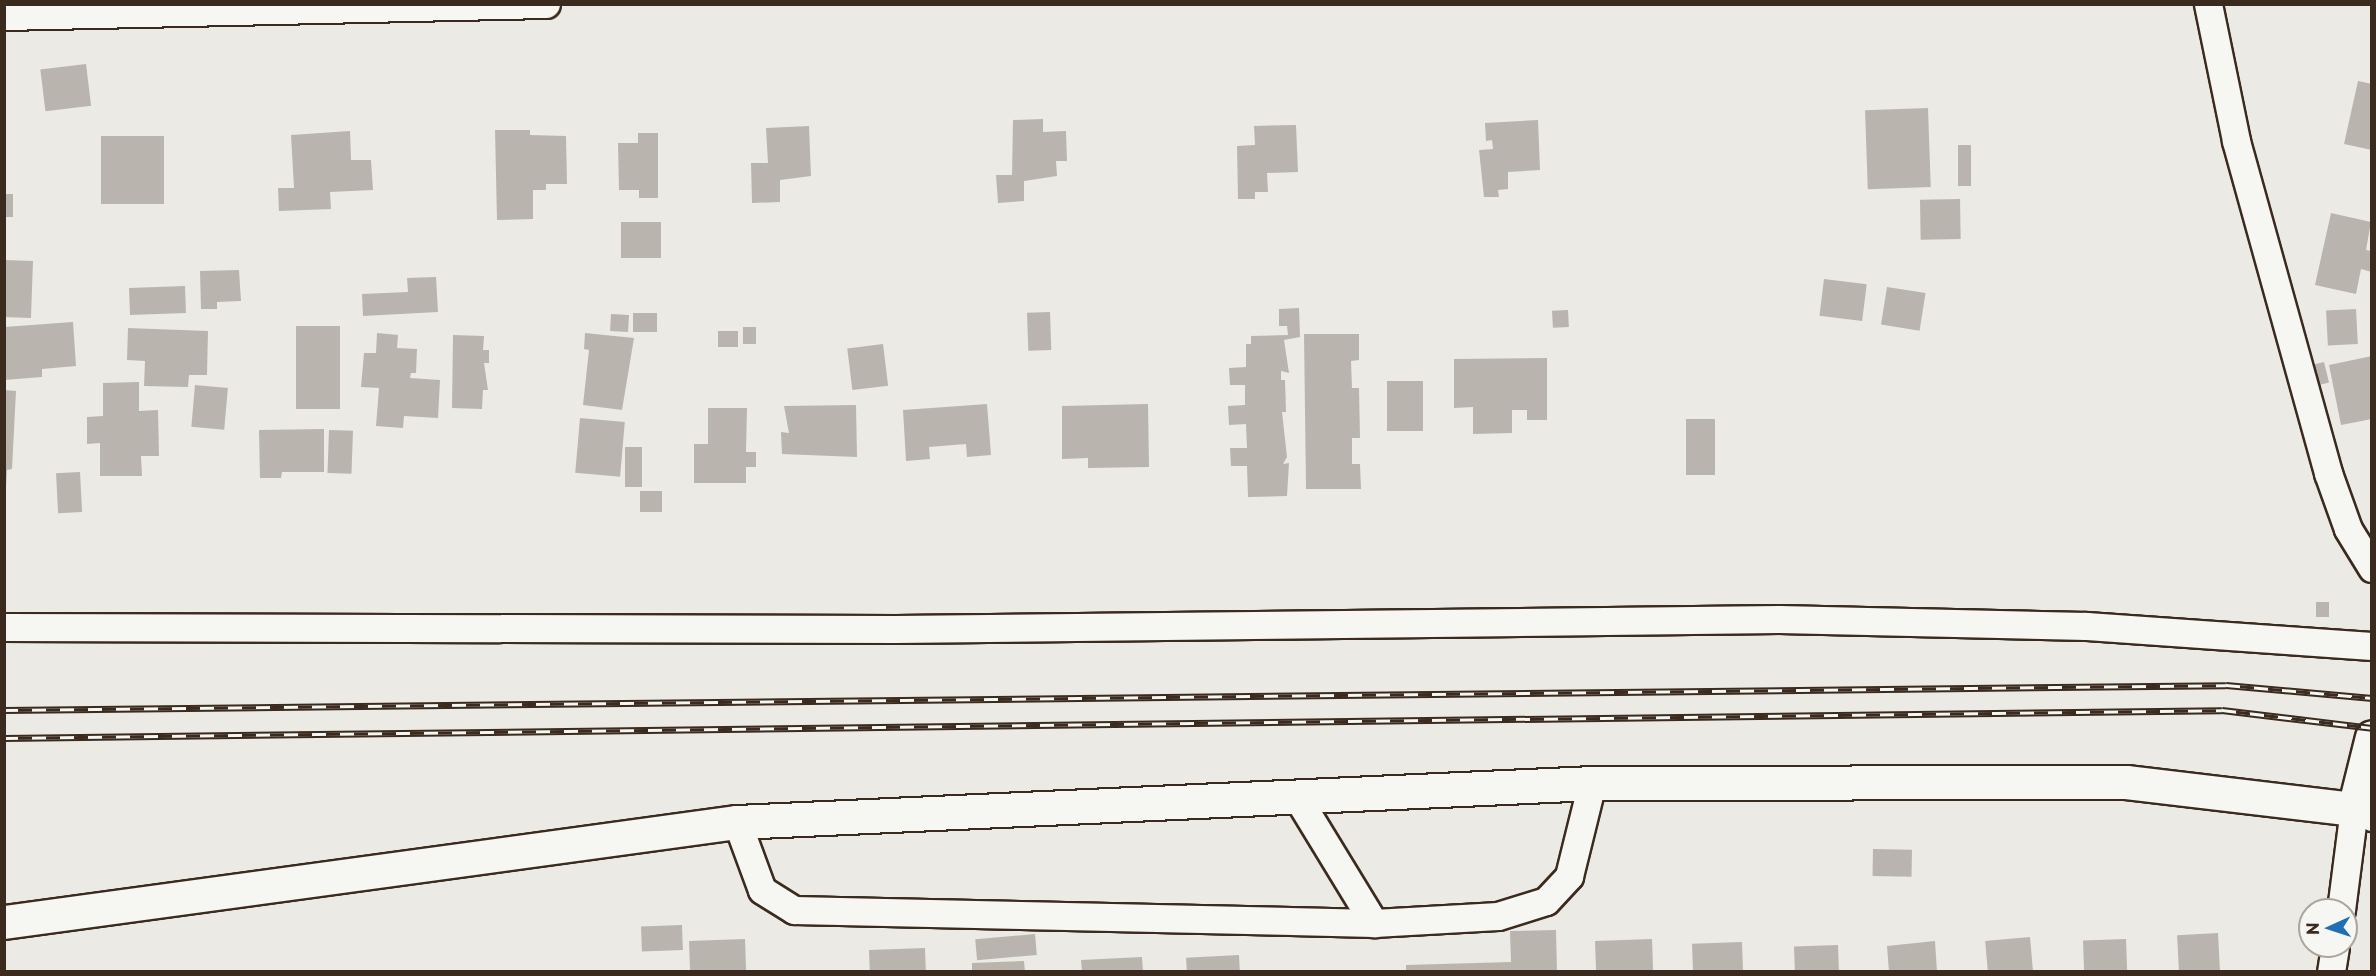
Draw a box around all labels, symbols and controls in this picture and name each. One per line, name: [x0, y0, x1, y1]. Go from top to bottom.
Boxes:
north arrow: [2298, 898, 2358, 958]
text: N: [2300, 922, 2324, 936]

